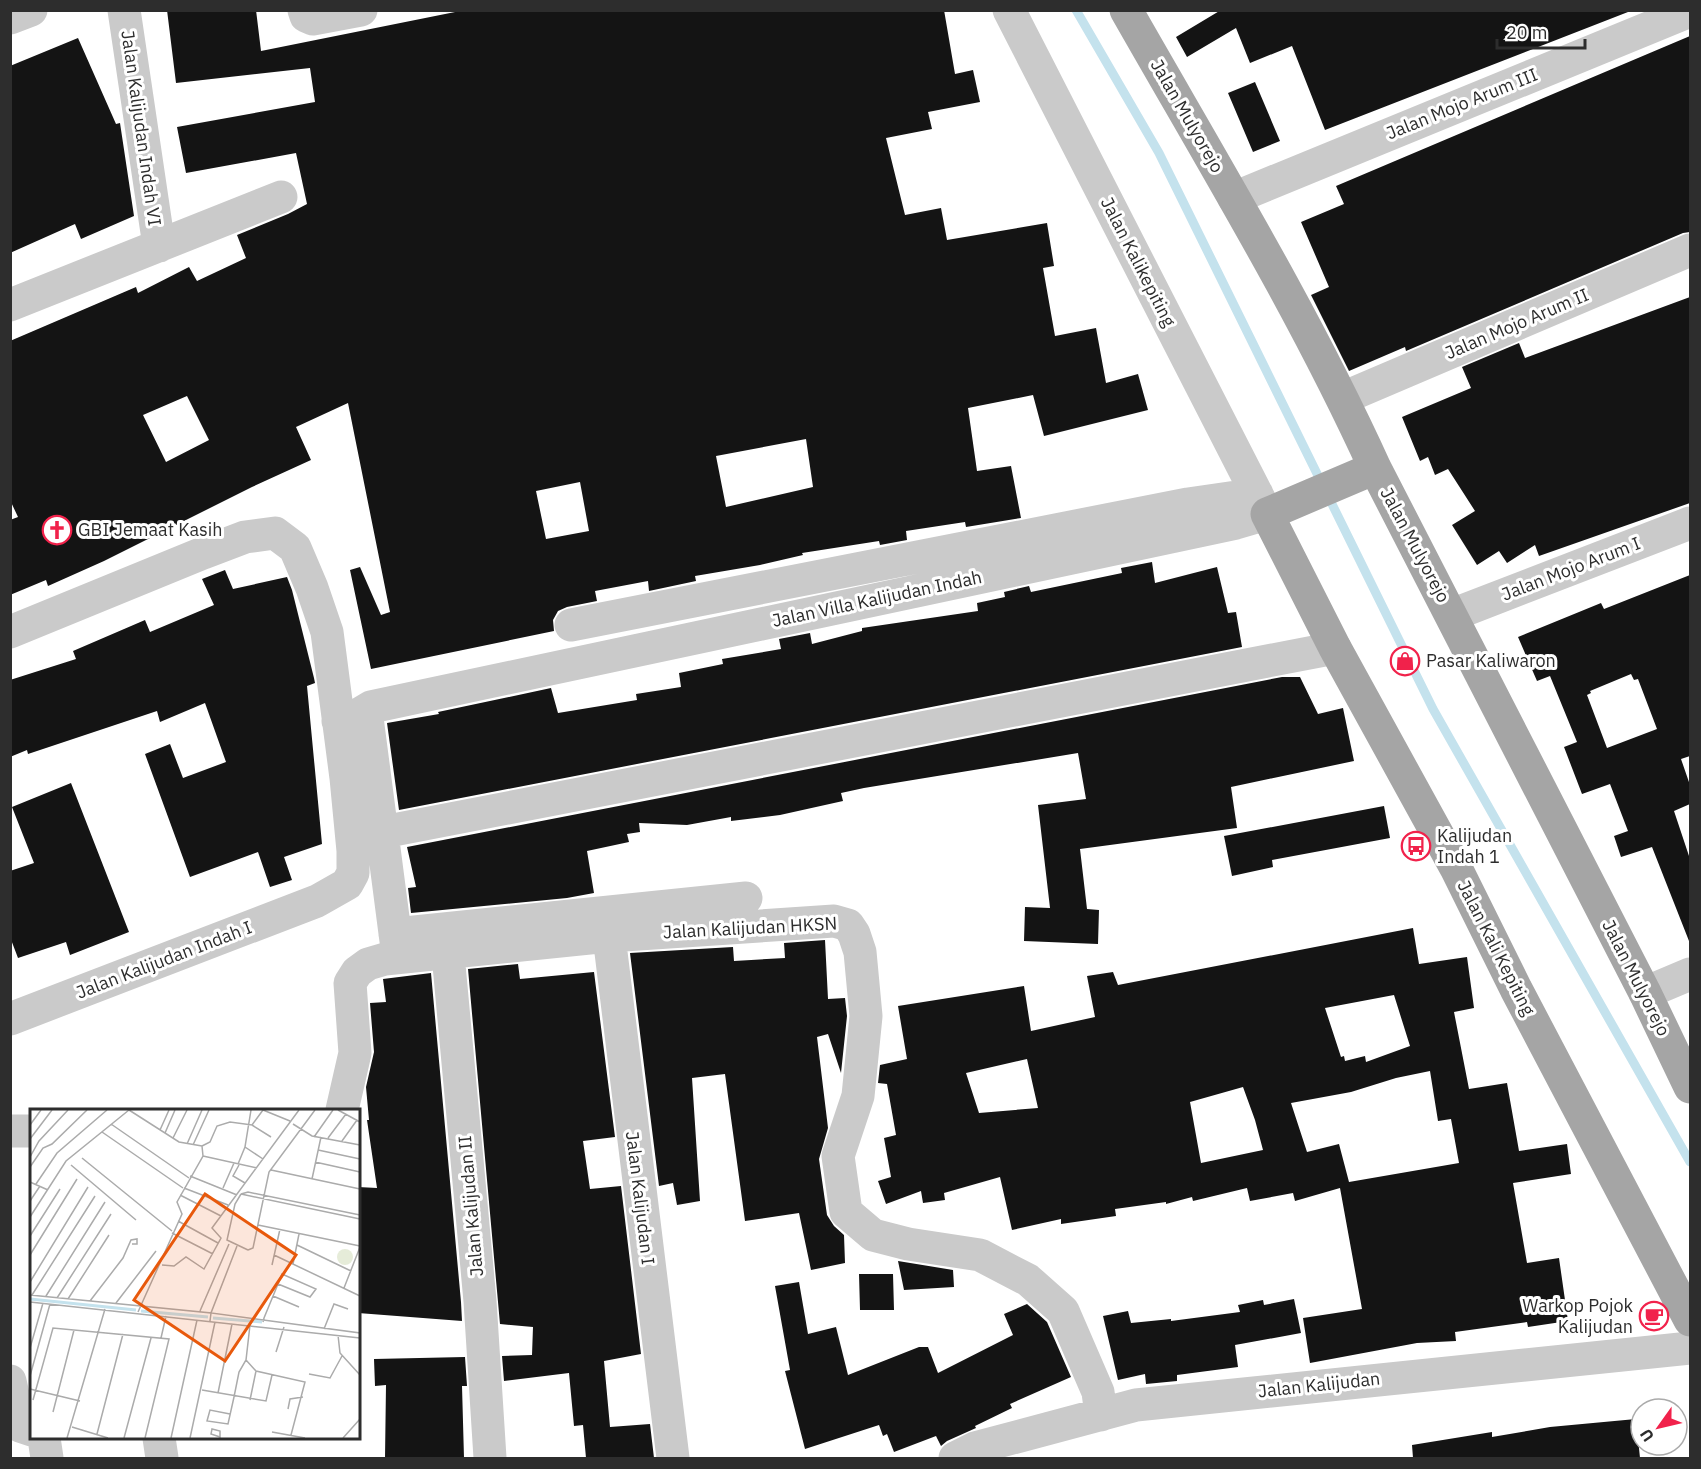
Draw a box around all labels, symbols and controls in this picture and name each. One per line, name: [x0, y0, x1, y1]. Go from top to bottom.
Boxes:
scale bar: [1497, 12, 1586, 50]
text: 20 m: [1506, 21, 1548, 44]
street label: Jalan Kalijudan Indah VI: [116, 29, 167, 227]
street label: Jalan Mulyorejo: [1146, 55, 1229, 177]
street label: Jalan Mojo Arum III: [1383, 63, 1541, 144]
street label: Jalan Kalikepiting: [1096, 193, 1181, 331]
street label: Jalan Mojo Arum II: [1441, 283, 1592, 364]
street label: Jalan Mulyorejo: [1375, 483, 1455, 606]
church icon: GBI Jemaat Kasih: [41, 514, 73, 546]
place label: GBI Jemaat Kasih: [78, 518, 223, 541]
street label: Jalan Mojo Arum I: [1498, 531, 1643, 606]
street label: Jalan Villa Kalijudan Indah: [770, 565, 984, 632]
shop icon: Pasar Kaliwaron: [1389, 645, 1421, 677]
place label: Pasar Kaliwaron: [1426, 649, 1556, 672]
place label: Kalijudan Indah 1: [1437, 824, 1512, 868]
bus stop icon: Kalijudan Indah 1: [1400, 830, 1432, 862]
street label: Jalan Kali Kepiting: [1452, 876, 1541, 1020]
street label: Jalan Kalijudan HKSN: [662, 911, 838, 944]
street label: Jalan Kalijudan Indah I: [73, 915, 255, 1004]
street label: Jalan Mulyorejo: [1597, 916, 1676, 1040]
inset map: [30, 1109, 360, 1439]
street label: Jalan Kalijudan I: [621, 1130, 660, 1266]
street label: Jalan Kalijudan II: [453, 1135, 488, 1278]
place label: Warkop Pojok Kalijudan: [1522, 1294, 1634, 1338]
cafe icon: Warkop Pojok Kalijudan: [1638, 1300, 1670, 1332]
street label: Jalan Kalijudan: [1257, 1367, 1381, 1402]
north arrow: [1629, 1397, 1689, 1457]
text: U: [1635, 1425, 1658, 1446]

